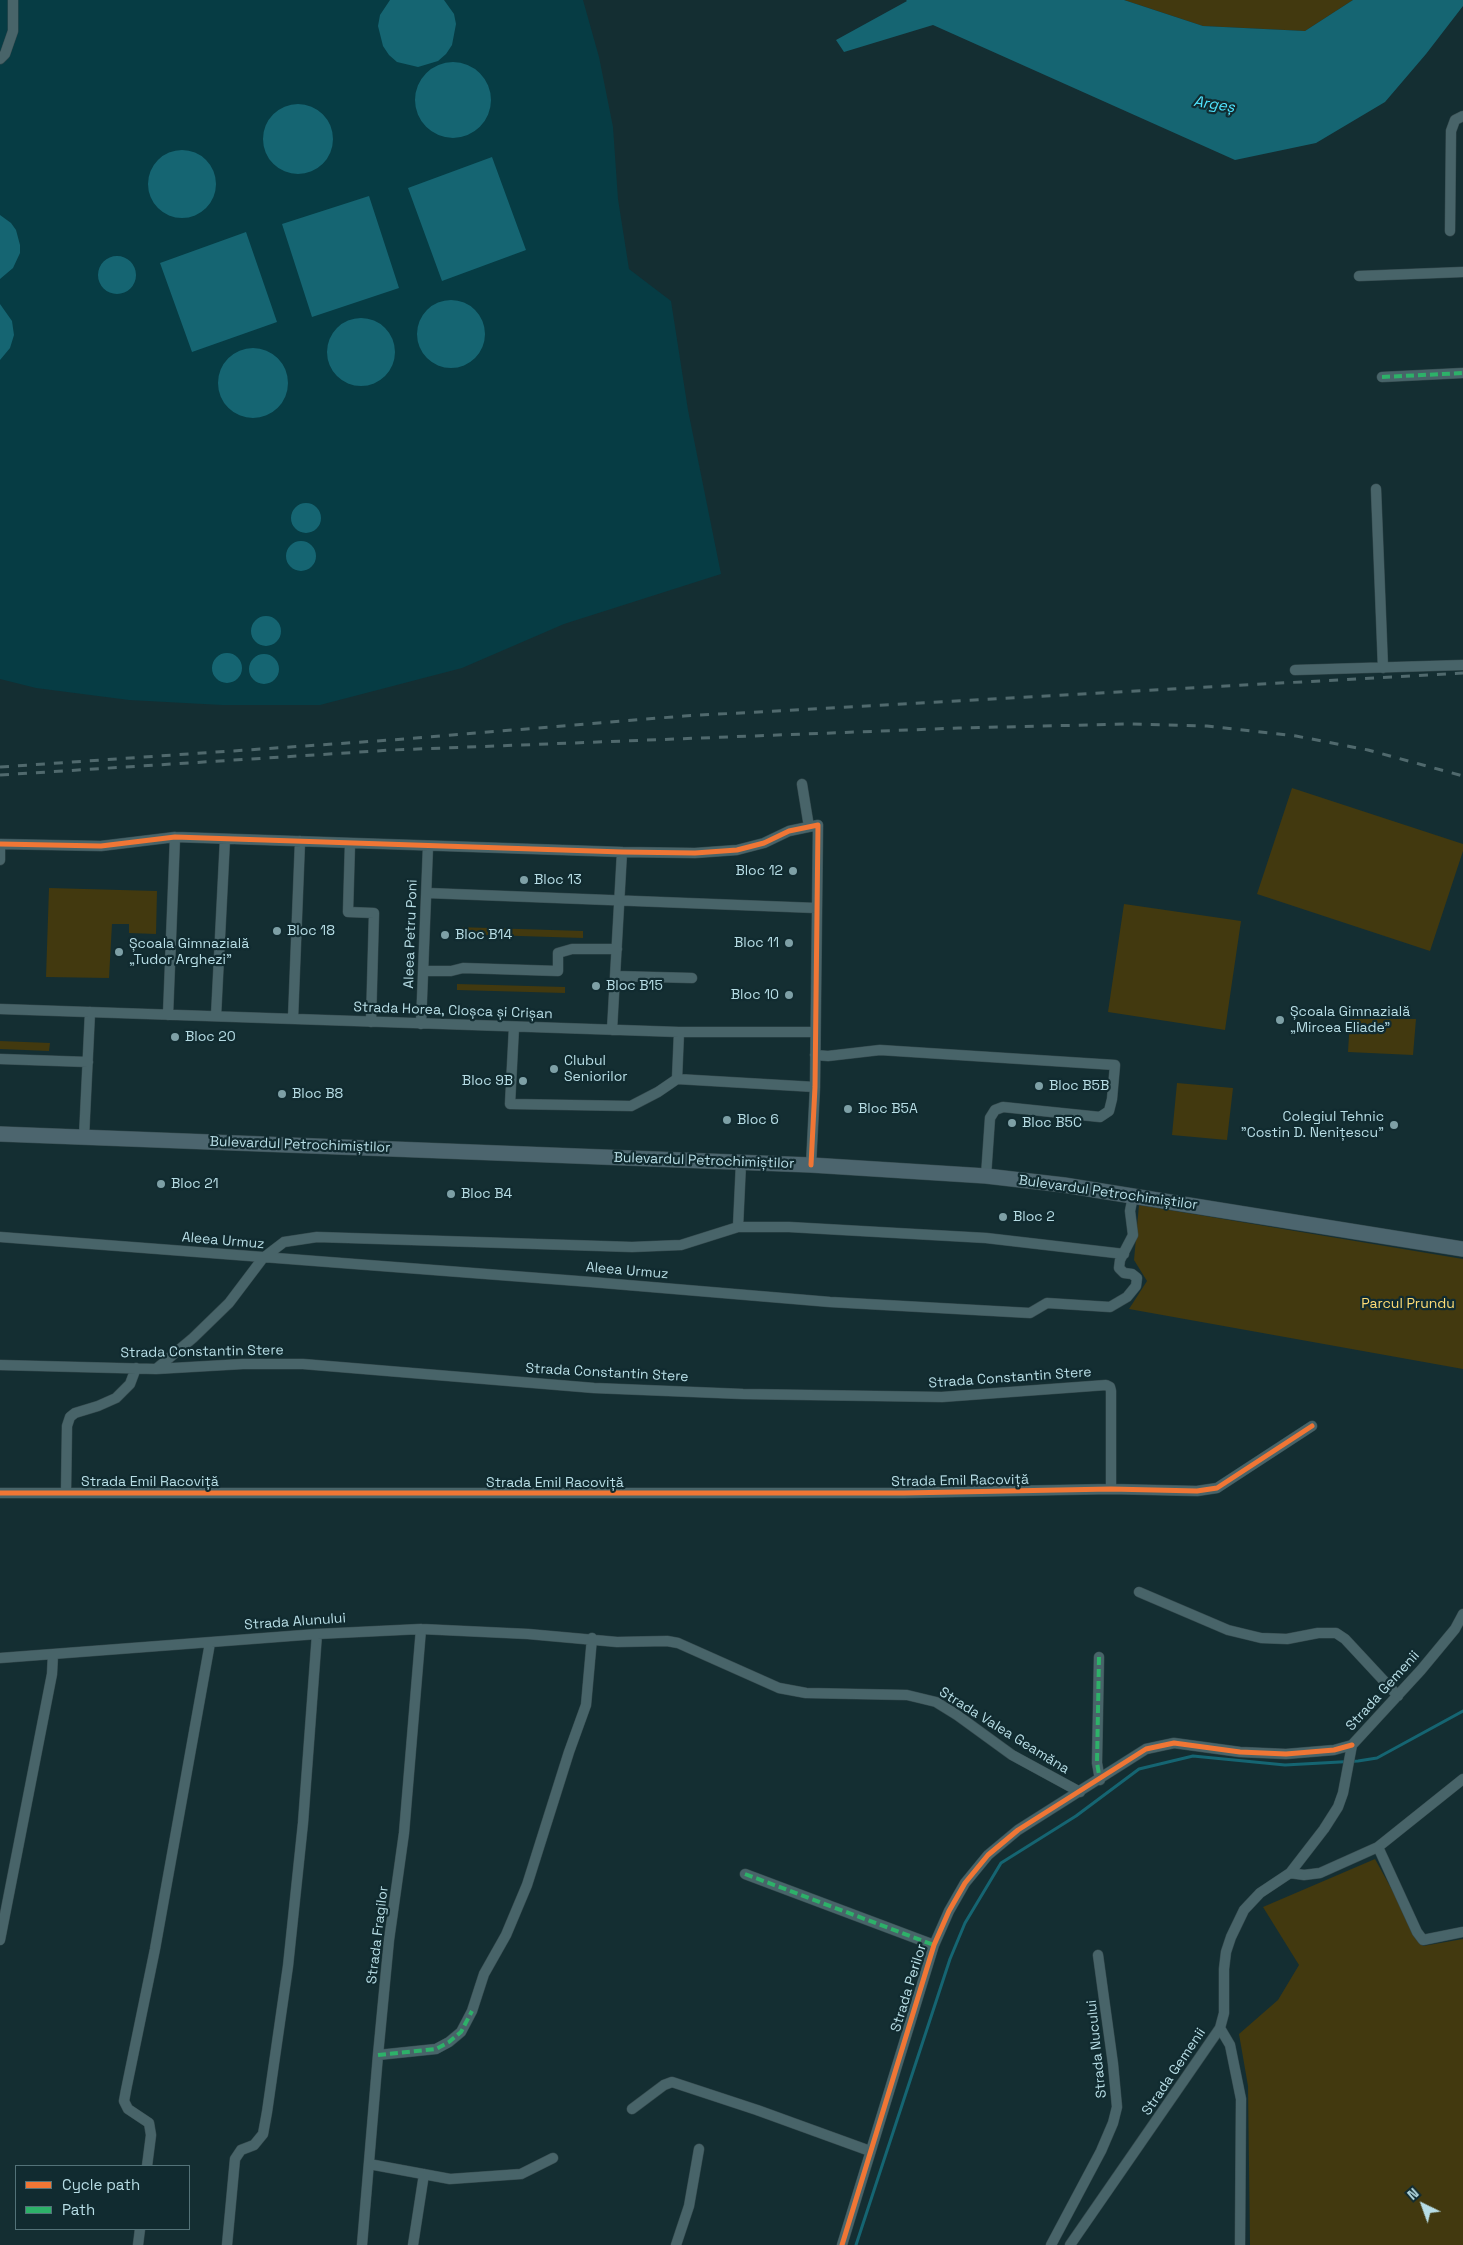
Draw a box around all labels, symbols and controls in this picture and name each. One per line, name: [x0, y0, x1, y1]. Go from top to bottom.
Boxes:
water label: Argeș: [1192, 93, 1236, 117]
place label: Bloc 12: [735, 863, 783, 879]
marker: Bloc 12: [787, 865, 799, 877]
place label: Bloc 13: [534, 872, 582, 888]
marker: Bloc 13: [518, 874, 530, 886]
street label: Aleea Petru Poni: [401, 879, 421, 989]
place label: Bloc 18: [287, 923, 335, 939]
marker: Bloc 18: [271, 925, 283, 937]
place label: Bloc B14: [455, 927, 512, 943]
marker: Bloc B14: [439, 929, 451, 941]
place label: Bloc 11: [734, 935, 779, 951]
place label: Școala Gimnazială „Tudor Arghezi”: [129, 936, 249, 969]
marker: Bloc 11: [783, 937, 795, 949]
marker: Școala Gimnazială „Tudor Arghezi”: [113, 946, 125, 958]
place label: Bloc B15: [606, 978, 663, 994]
marker: Bloc B15: [590, 980, 602, 992]
place label: Bloc 10: [731, 987, 779, 1003]
marker: Bloc 10: [783, 989, 795, 1001]
street label: Strada Horea, Cloșca și Crișan: [353, 999, 553, 1023]
place label: Școala Gimnazială „Mircea Eliade”: [1290, 1004, 1410, 1036]
marker: Școala Gimnazială „Mircea Eliade”: [1274, 1014, 1286, 1026]
place label: Bloc 20: [185, 1029, 236, 1045]
marker: Bloc 20: [169, 1031, 181, 1043]
place label: Clubul Seniorilor: [564, 1053, 628, 1086]
marker: Clubul Seniorilor: [548, 1063, 560, 1075]
place label: Bloc 9B: [462, 1073, 513, 1089]
marker: Bloc 9B: [517, 1075, 529, 1087]
place label: Bloc B5B: [1049, 1078, 1109, 1094]
marker: Bloc B5B: [1033, 1080, 1045, 1092]
place label: Bloc B8: [292, 1086, 343, 1102]
marker: Bloc B8: [276, 1088, 288, 1100]
place label: Bloc B5A: [858, 1101, 918, 1117]
marker: Bloc B5A: [842, 1103, 854, 1115]
place label: Colegiul Tehnic "Costin D. Nenițescu": [1241, 1109, 1384, 1142]
place label: Bloc 6: [737, 1112, 779, 1128]
marker: Bloc 6: [721, 1114, 733, 1126]
place label: Bloc B5C: [1022, 1115, 1082, 1131]
marker: Bloc B5C: [1006, 1117, 1018, 1129]
marker: Colegiul Tehnic "Costin D. Nenițescu": [1388, 1119, 1400, 1131]
street label: Bulevardul Petrochimiștilor: [209, 1133, 391, 1157]
street label: Bulevardul Petrochimiștilor: [613, 1149, 795, 1173]
street label: Bulevardul Petrochimiștilor: [1017, 1172, 1199, 1214]
place label: Bloc 21: [171, 1176, 219, 1192]
marker: Bloc 21: [155, 1178, 167, 1190]
place label: Bloc B4: [461, 1186, 512, 1202]
marker: Bloc B4: [445, 1188, 457, 1200]
place label: Bloc 2: [1013, 1209, 1055, 1225]
marker: Bloc 2: [997, 1211, 1009, 1223]
street label: Aleea Urmuz: [181, 1229, 265, 1253]
street label: Aleea Urmuz: [585, 1259, 669, 1283]
park label: Parcul Prundu: [1361, 1296, 1455, 1312]
street label: Strada Constantin Stere: [120, 1342, 284, 1362]
street label: Strada Constantin Stere: [525, 1360, 689, 1386]
street label: Strada Constantin Stere: [928, 1364, 1092, 1392]
street label: Strada Emil Racoviță: [891, 1471, 1029, 1491]
street label: Strada Emil Racoviță: [81, 1474, 219, 1490]
street label: Strada Emil Racoviță: [486, 1475, 624, 1491]
street label: Strada Alunului: [244, 1610, 346, 1634]
street label: Strada Gemenii: [1343, 1648, 1423, 1734]
street label: Strada Valea Geamăna: [936, 1684, 1072, 1778]
street label: Strada Fragilor: [364, 1885, 392, 1985]
street label: Strada Perilor: [888, 1942, 930, 2034]
street label: Strada Nucului: [1083, 1999, 1111, 2099]
street label: Strada Gemenii: [1139, 2025, 1209, 2119]
legend: [15, 2165, 190, 2230]
text: Cycle path: [62, 2175, 140, 2194]
north arrow: [1398, 2180, 1448, 2230]
text: N: [1403, 2184, 1422, 2204]
text: Path: [62, 2200, 95, 2219]

